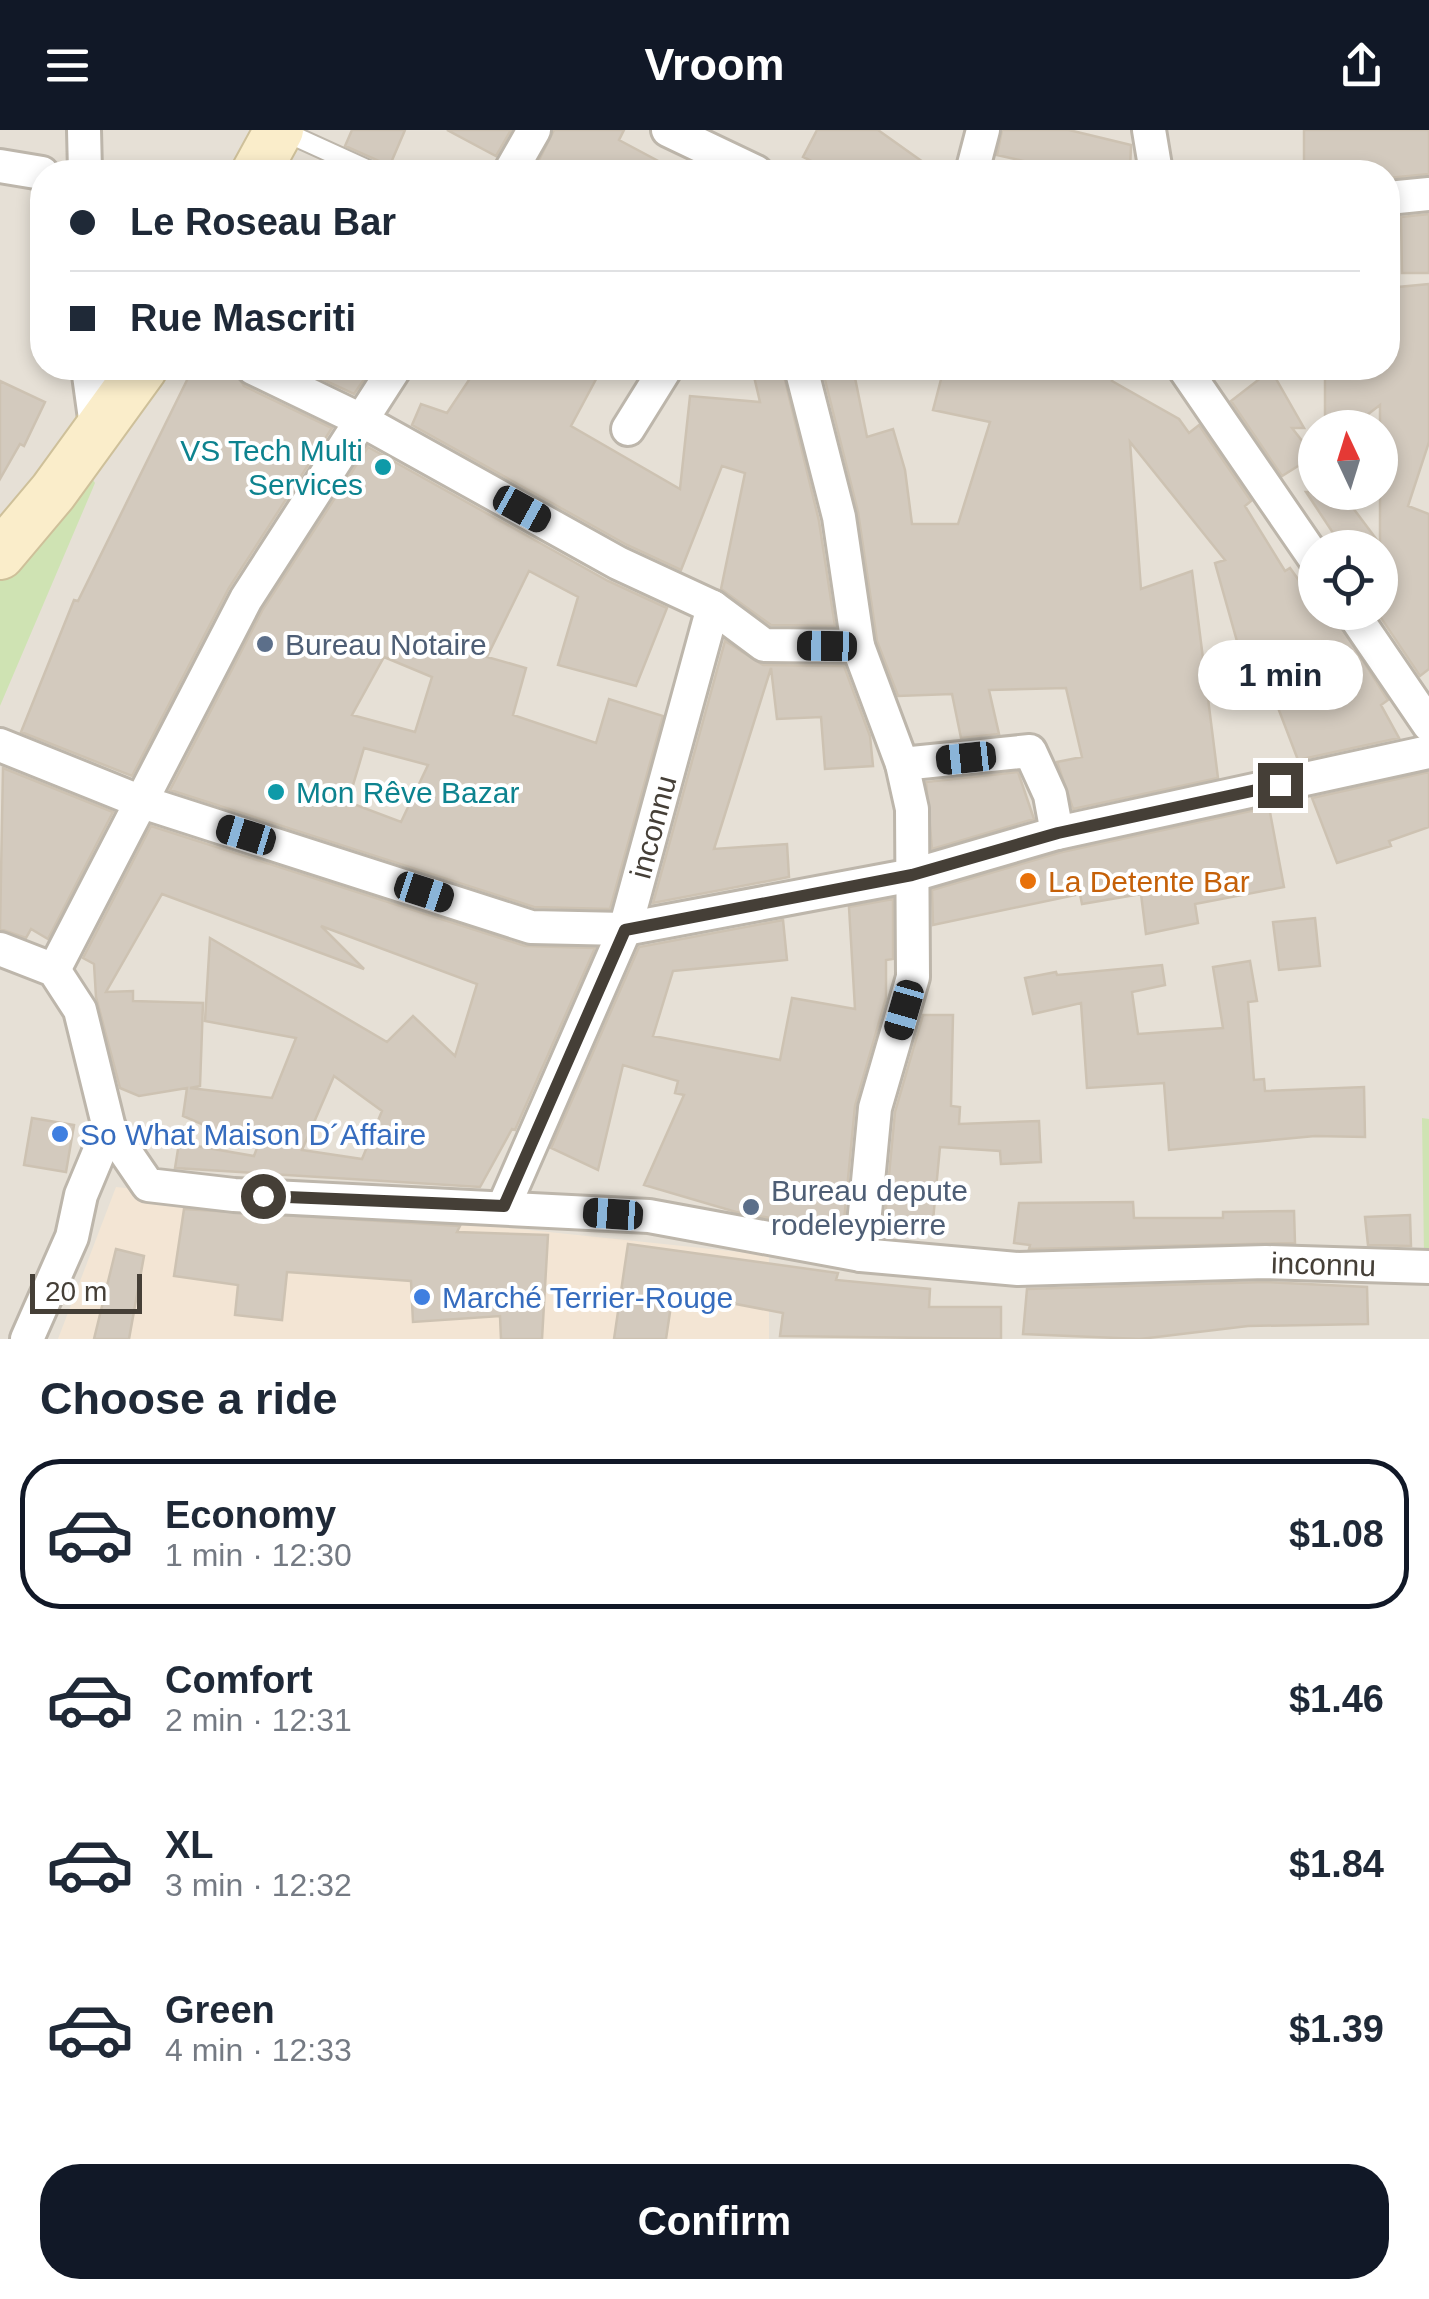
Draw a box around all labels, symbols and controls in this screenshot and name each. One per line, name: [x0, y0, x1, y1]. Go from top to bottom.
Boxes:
icon: menu: [40, 38, 95, 93]
icon: share: [1334, 38, 1389, 93]
text: Vroom: [644, 39, 785, 90]
text: Le Roseau Bar: [130, 201, 396, 243]
text: Rue Mascriti: [130, 297, 356, 339]
north arrow: [1298, 410, 1398, 510]
map controls: [1298, 410, 1398, 630]
place label: VS Tech Multi Services: [180, 434, 363, 501]
marker: VS Tech Multi Services: [372, 456, 394, 478]
car: [488, 481, 556, 537]
button: locate: [1298, 530, 1398, 630]
place label: Bureau Notaire: [285, 628, 487, 661]
car: [797, 630, 857, 662]
marker: Bureau Notaire: [254, 633, 276, 655]
callout: 1 min: [1198, 640, 1362, 710]
text: 1 min: [1239, 657, 1322, 693]
car: [935, 740, 997, 776]
route end: [1258, 763, 1303, 808]
street label: inconnu: [623, 772, 683, 882]
place label: Mon Rêve Bazar: [296, 776, 519, 809]
marker: Mon Rêve Bazar: [265, 781, 287, 803]
car: [213, 812, 279, 858]
place label: La Detente Bar: [1048, 865, 1250, 898]
car: [391, 868, 457, 916]
marker: La Detente Bar: [1017, 870, 1039, 892]
car: [881, 977, 927, 1043]
place label: So What Maison D´Affaire: [80, 1118, 426, 1151]
marker: So What Maison D´Affaire: [49, 1123, 71, 1145]
route start: [241, 1174, 286, 1219]
place label: Bureau depute rodeleypierre: [771, 1174, 968, 1241]
marker: Bureau depute rodeleypierre: [740, 1196, 762, 1218]
car: [582, 1197, 644, 1231]
street label: inconnu: [1270, 1246, 1377, 1282]
scale bar: [30, 1269, 142, 1314]
text: 20 m: [45, 1276, 107, 1307]
place label: Marché Terrier-Rouge: [442, 1281, 733, 1314]
marker: Marché Terrier-Rouge: [411, 1286, 433, 1308]
text: Choose a ride: [40, 1373, 338, 1424]
icon: car: [45, 1489, 135, 1579]
text: Economy: [165, 1494, 336, 1536]
text: $1.08: [1289, 1513, 1384, 1555]
text: 1 min · 12:30: [165, 1537, 352, 1573]
icon: car: [45, 1654, 135, 1744]
text: Comfort: [165, 1659, 313, 1701]
text: $1.46: [1289, 1678, 1384, 1720]
text: 2 min · 12:31: [165, 1702, 352, 1738]
icon: car: [45, 1819, 135, 1909]
text: XL: [165, 1824, 214, 1866]
text: $1.84: [1289, 1843, 1384, 1885]
text: 3 min · 12:32: [165, 1867, 352, 1903]
icon: car: [45, 1984, 135, 2074]
text: Green: [165, 1989, 275, 2031]
text: $1.39: [1289, 2008, 1384, 2050]
text: 4 min · 12:33: [165, 2032, 352, 2068]
button: Confirm: [40, 2164, 1389, 2279]

